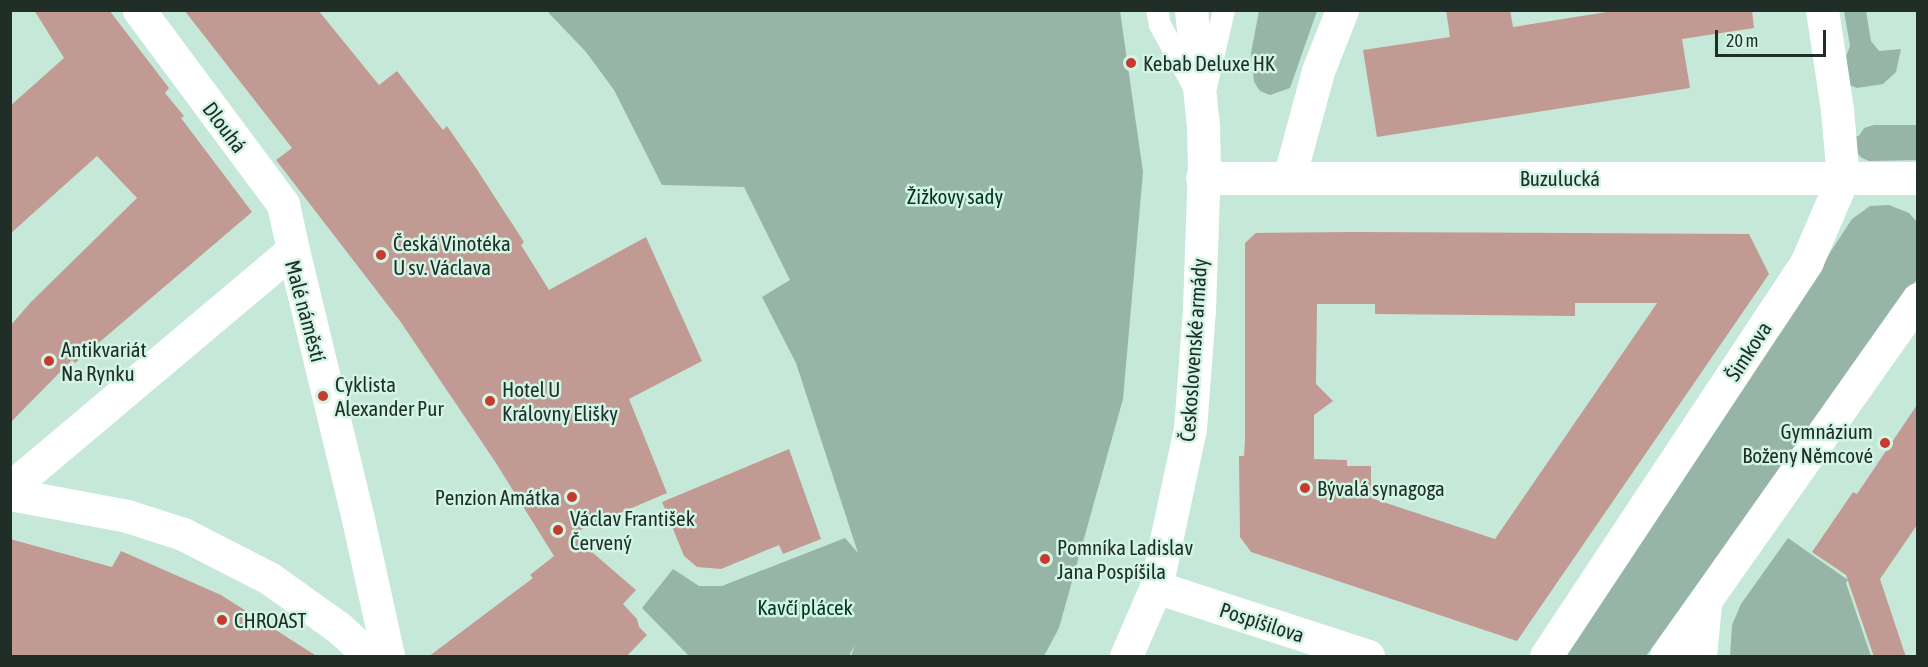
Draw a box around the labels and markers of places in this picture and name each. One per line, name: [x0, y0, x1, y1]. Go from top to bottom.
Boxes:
place label: Kebab Deluxe HK: [1143, 50, 1275, 76]
marker: Kebab Deluxe HK: [1124, 56, 1138, 70]
place label: Česká Vinotéka U sv. Václava: [393, 230, 511, 280]
marker: Česká Vinotéka U sv. Václava: [374, 248, 388, 262]
place label: Antikvariát Na Rynku: [61, 336, 147, 386]
marker: Antikvariát Na Rynku: [42, 354, 56, 368]
place label: Cyklista Alexander Pur: [335, 371, 444, 421]
place label: Hotel U Královny Elišky: [502, 376, 618, 426]
marker: Cyklista Alexander Pur: [316, 389, 330, 403]
marker: Hotel U Královny Elišky: [483, 394, 497, 408]
place label: Gymnázium Boženy Němcové: [1742, 418, 1873, 468]
marker: Gymnázium Boženy Němcové: [1878, 436, 1892, 450]
place label: Bývalá synagoga: [1317, 475, 1445, 501]
marker: Bývalá synagoga: [1298, 481, 1312, 495]
place label: Penzion Amátka: [435, 484, 560, 510]
marker: Penzion Amátka: [565, 490, 579, 504]
place label: Václav František Červený: [570, 505, 695, 555]
marker: Václav František Červený: [551, 523, 565, 537]
place label: Pomníka Ladislav Jana Pospíšila: [1057, 534, 1193, 584]
marker: Pomníka Ladislav Jana Pospíšila: [1038, 552, 1052, 566]
place label: CHROAST: [234, 607, 307, 633]
marker: CHROAST: [215, 613, 229, 627]

